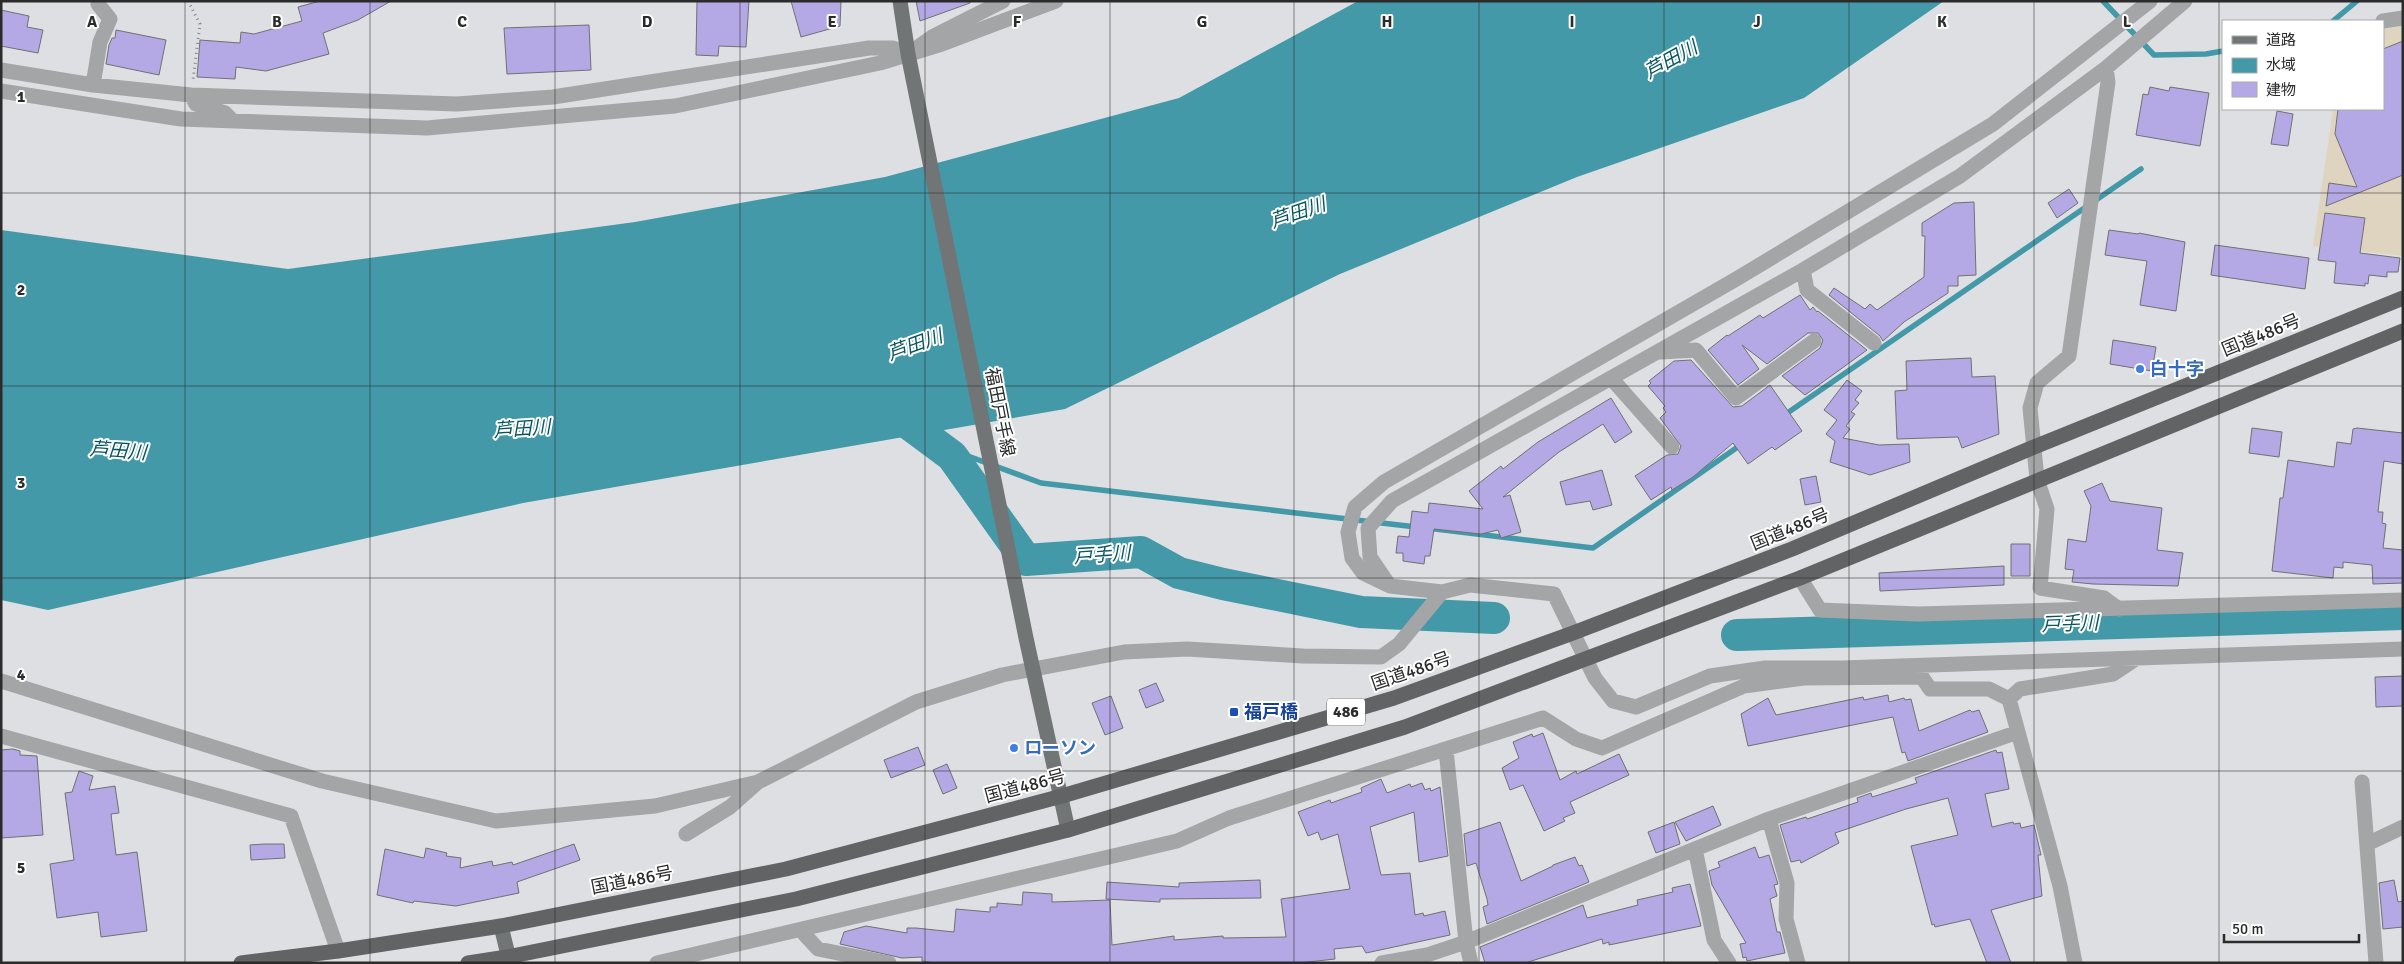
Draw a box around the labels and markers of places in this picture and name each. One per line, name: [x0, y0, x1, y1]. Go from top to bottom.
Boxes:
place label: 白十字: [2150, 358, 2204, 380]
marker: 白十字: [2134, 363, 2146, 375]
place label: 福戸橋: [1244, 701, 1298, 723]
marker: 福戸橋: [1228, 706, 1240, 718]
place label: ローソン: [1024, 737, 1096, 759]
marker: ローソン: [1008, 742, 1020, 754]

